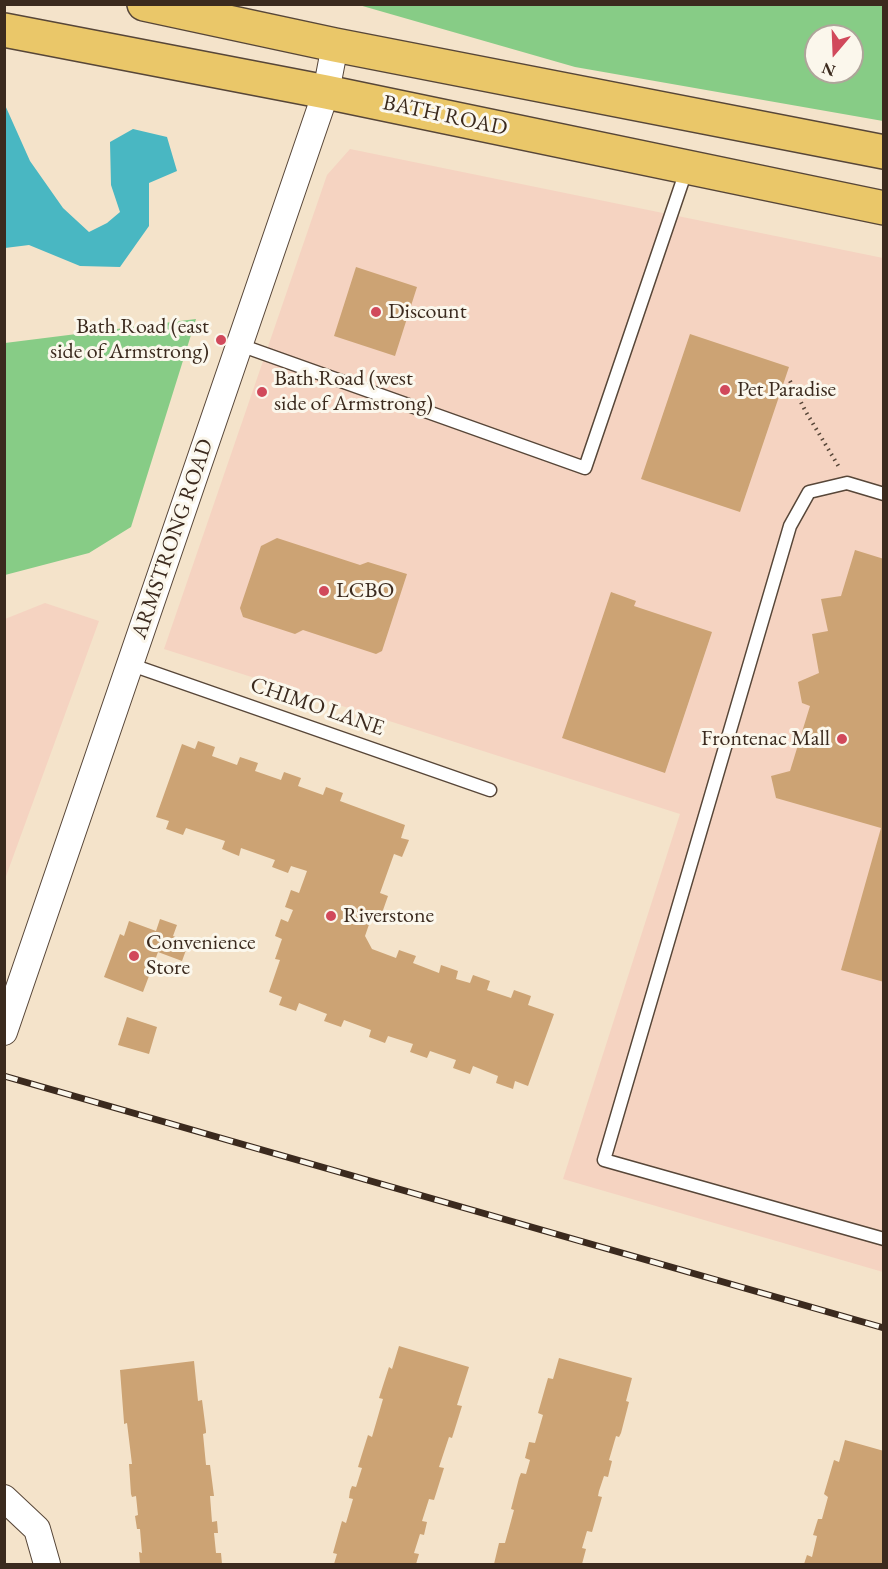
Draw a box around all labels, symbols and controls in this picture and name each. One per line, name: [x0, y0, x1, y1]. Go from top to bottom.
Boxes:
north arrow: [804, 24, 864, 84]
text: N: [819, 58, 838, 82]
street label: BATH ROAD: [380, 90, 510, 142]
place label: Discount: [388, 299, 467, 325]
marker: Discount: [369, 305, 383, 319]
place label: Bath Road (east side of Armstrong): [50, 314, 209, 366]
marker: Bath Road (east side of Armstrong): [214, 333, 228, 347]
place label: Bath Road (west side of Armstrong): [274, 366, 433, 418]
place label: Pet Paradise: [737, 377, 836, 403]
marker: Pet Paradise: [718, 383, 732, 397]
marker: Bath Road (west side of Armstrong): [255, 385, 269, 399]
street label: ARMSTRONG ROAD: [126, 436, 220, 642]
place label: LCBO: [336, 578, 394, 604]
marker: LCBO: [317, 584, 331, 598]
street label: CHIMO LANE: [247, 672, 387, 742]
place label: Frontenac Mall: [701, 726, 830, 752]
marker: Frontenac Mall: [835, 732, 849, 746]
place label: Riverstone: [343, 903, 434, 929]
marker: Riverstone: [324, 909, 338, 923]
place label: Convenience Store: [146, 930, 256, 981]
marker: Convenience Store: [127, 949, 141, 963]

